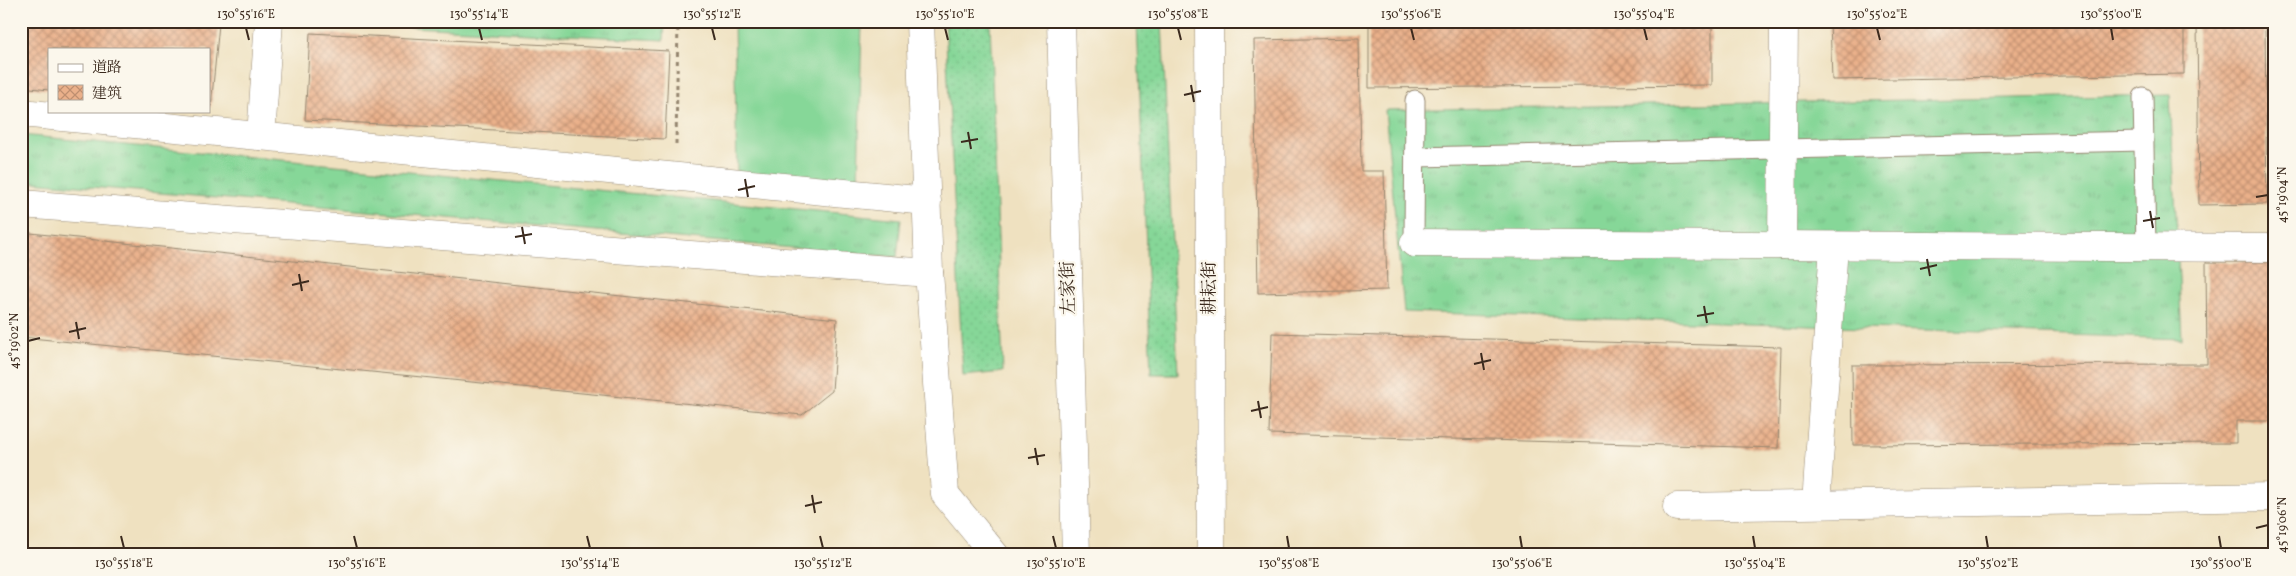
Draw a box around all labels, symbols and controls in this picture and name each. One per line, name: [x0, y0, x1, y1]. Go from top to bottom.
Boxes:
text: 130°55'16"E: [217, 7, 275, 23]
text: 130°55'14"E: [450, 7, 508, 23]
text: 130°55'12"E: [683, 7, 741, 23]
text: 130°55'10"E: [916, 7, 974, 23]
text: 130°55'08"E: [1148, 7, 1208, 23]
text: 130°55'06"E: [1381, 7, 1441, 23]
text: 130°55'04"E: [1614, 7, 1674, 23]
text: 130°55'02"E: [1847, 7, 1907, 23]
text: 130°55'00"E: [2080, 7, 2142, 23]
legend: [48, 48, 210, 112]
text: 道路: [92, 58, 122, 79]
text: 建筑: [92, 84, 122, 105]
text: 45°19'04"N: [2275, 167, 2291, 223]
street label: 左家街: [1056, 261, 1082, 315]
street label: 耕耘街: [1198, 261, 1223, 315]
text: 45°19'02"N: [7, 313, 23, 369]
text: 45°19'06"N: [2275, 497, 2291, 553]
text: 130°55'18"E: [95, 556, 153, 572]
text: 130°55'16"E: [328, 556, 386, 572]
text: 130°55'14"E: [561, 556, 619, 572]
text: 130°55'12"E: [794, 556, 852, 572]
text: 130°55'10"E: [1027, 556, 1085, 572]
text: 130°55'08"E: [1259, 556, 1319, 572]
text: 130°55'06"E: [1492, 556, 1552, 572]
text: 130°55'04"E: [1725, 556, 1785, 572]
text: 130°55'02"E: [1958, 556, 2018, 572]
text: 130°55'00"E: [2190, 556, 2252, 572]

